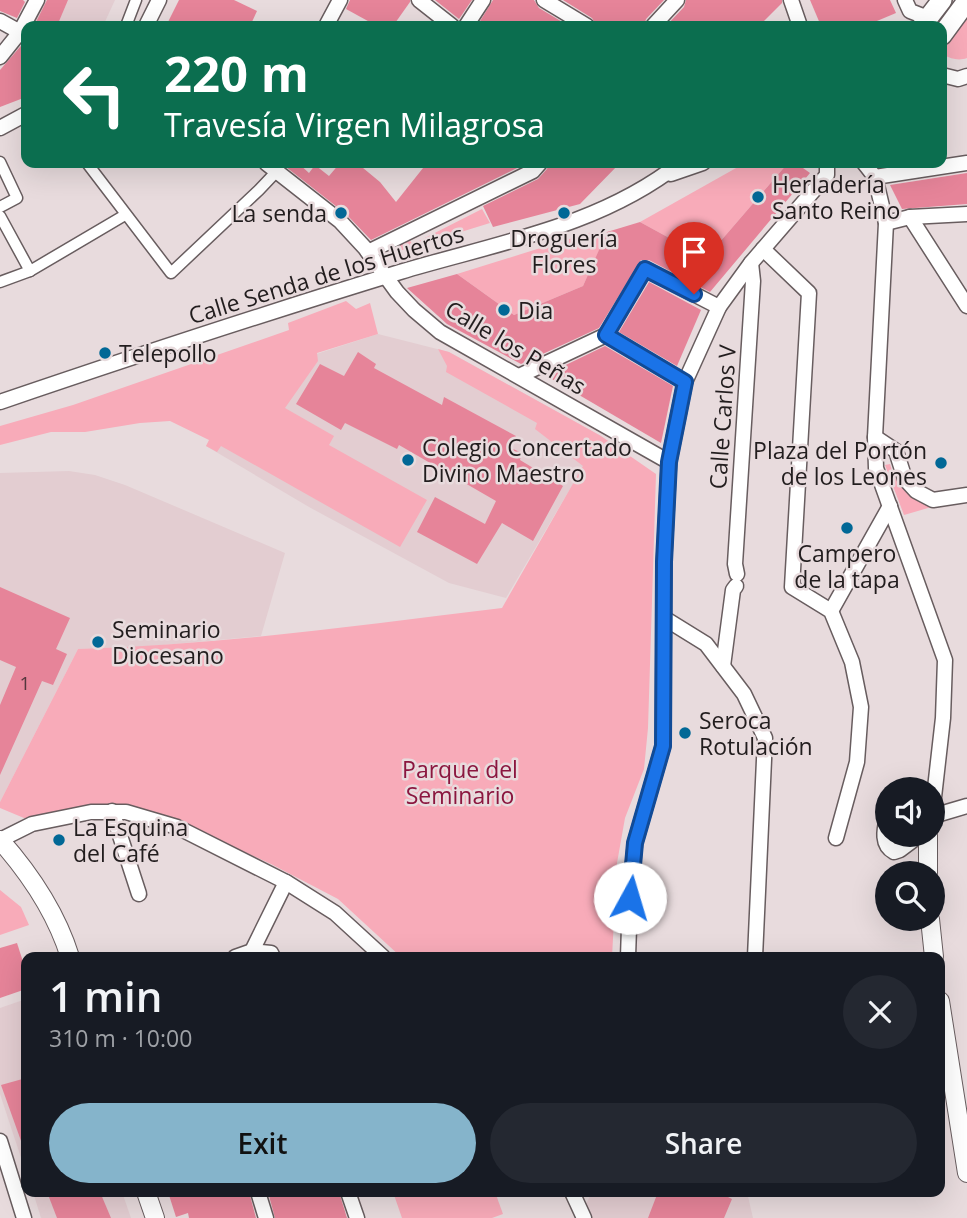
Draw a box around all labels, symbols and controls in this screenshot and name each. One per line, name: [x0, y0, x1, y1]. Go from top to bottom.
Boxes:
text: 220 m: [164, 40, 309, 106]
icon: left: [49, 49, 140, 140]
text: Travesía Virgen Milagrosa: [164, 103, 545, 146]
place label: Herladería Santo Reino: [772, 168, 900, 226]
marker: Herladería Santo Reino: [750, 189, 766, 205]
place label: La senda: [231, 197, 327, 229]
marker: La senda: [333, 205, 349, 221]
marker: Droguería Flores: [556, 205, 572, 221]
street label: Calle Senda de los Huertos: [184, 217, 468, 331]
place label: Droguería Flores: [510, 222, 618, 280]
pin: [664, 222, 724, 294]
icon: arrive: [675, 233, 713, 271]
street label: Calle los Peñas: [440, 292, 592, 402]
place label: Dia: [518, 294, 553, 326]
marker: Dia: [496, 302, 512, 318]
place label: Telepollo: [119, 337, 217, 369]
street label: Calle Carlos V: [701, 343, 743, 490]
marker: Telepollo: [97, 345, 113, 361]
place label: Colegio Concertado Divino Maestro: [422, 431, 632, 489]
place label: Plaza del Portón de los Leones: [753, 434, 927, 492]
marker: Colegio Concertado Divino Maestro: [400, 452, 416, 468]
marker: Plaza del Portón de los Leones: [933, 455, 949, 471]
marker: Campero de la tapa: [839, 520, 855, 536]
place label: Campero de la tapa: [794, 537, 900, 595]
place label: Seminario Diocesano: [112, 613, 224, 671]
marker: Seminario Diocesano: [90, 634, 106, 650]
house number: 1: [20, 670, 30, 696]
place label: Seroca Rotulación: [699, 704, 813, 762]
marker: Seroca Rotulación: [677, 725, 693, 741]
park label: Parque del Seminario: [402, 753, 518, 811]
map controls: [875, 777, 945, 931]
button: sound: [875, 777, 945, 847]
place label: La Esquina del Café: [73, 811, 188, 869]
marker: La Esquina del Café: [51, 832, 67, 848]
position arrow: [593, 861, 667, 935]
button: search: [875, 861, 945, 931]
text: 1 min: [49, 967, 162, 1024]
button: close: [843, 975, 917, 1049]
text: 310 m · 10:00: [49, 1022, 192, 1054]
button: Exit: [49, 1103, 476, 1183]
button: Share: [490, 1103, 917, 1183]

